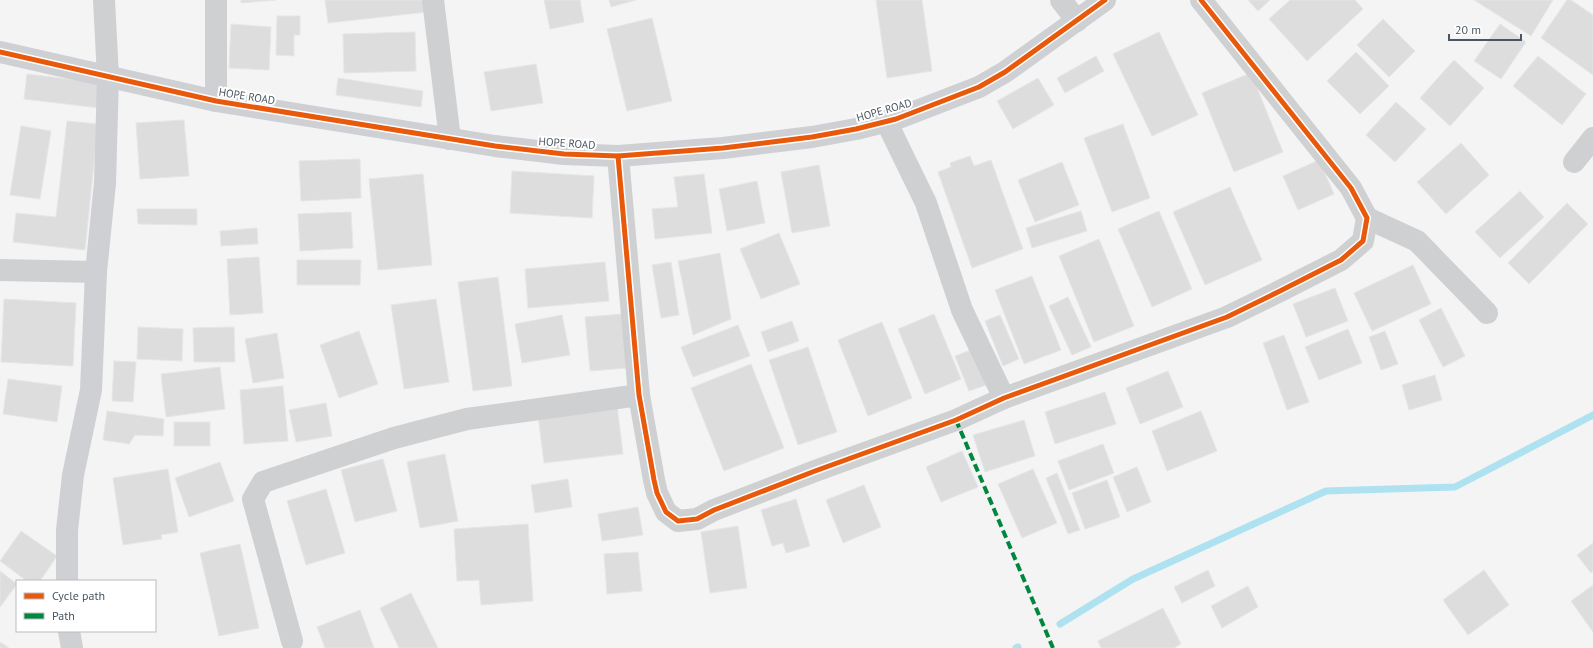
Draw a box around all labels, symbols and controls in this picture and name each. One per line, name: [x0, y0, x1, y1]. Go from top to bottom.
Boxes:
scale bar: [1449, 16, 1521, 42]
text: 20 m: [1455, 22, 1481, 37]
street label: HOPE ROAD: [218, 85, 276, 107]
street label: HOPE ROAD: [855, 95, 913, 125]
street label: HOPE ROAD: [538, 134, 596, 152]
legend: [16, 580, 156, 632]
text: Cycle path: [52, 588, 105, 603]
text: Path: [52, 608, 75, 623]

